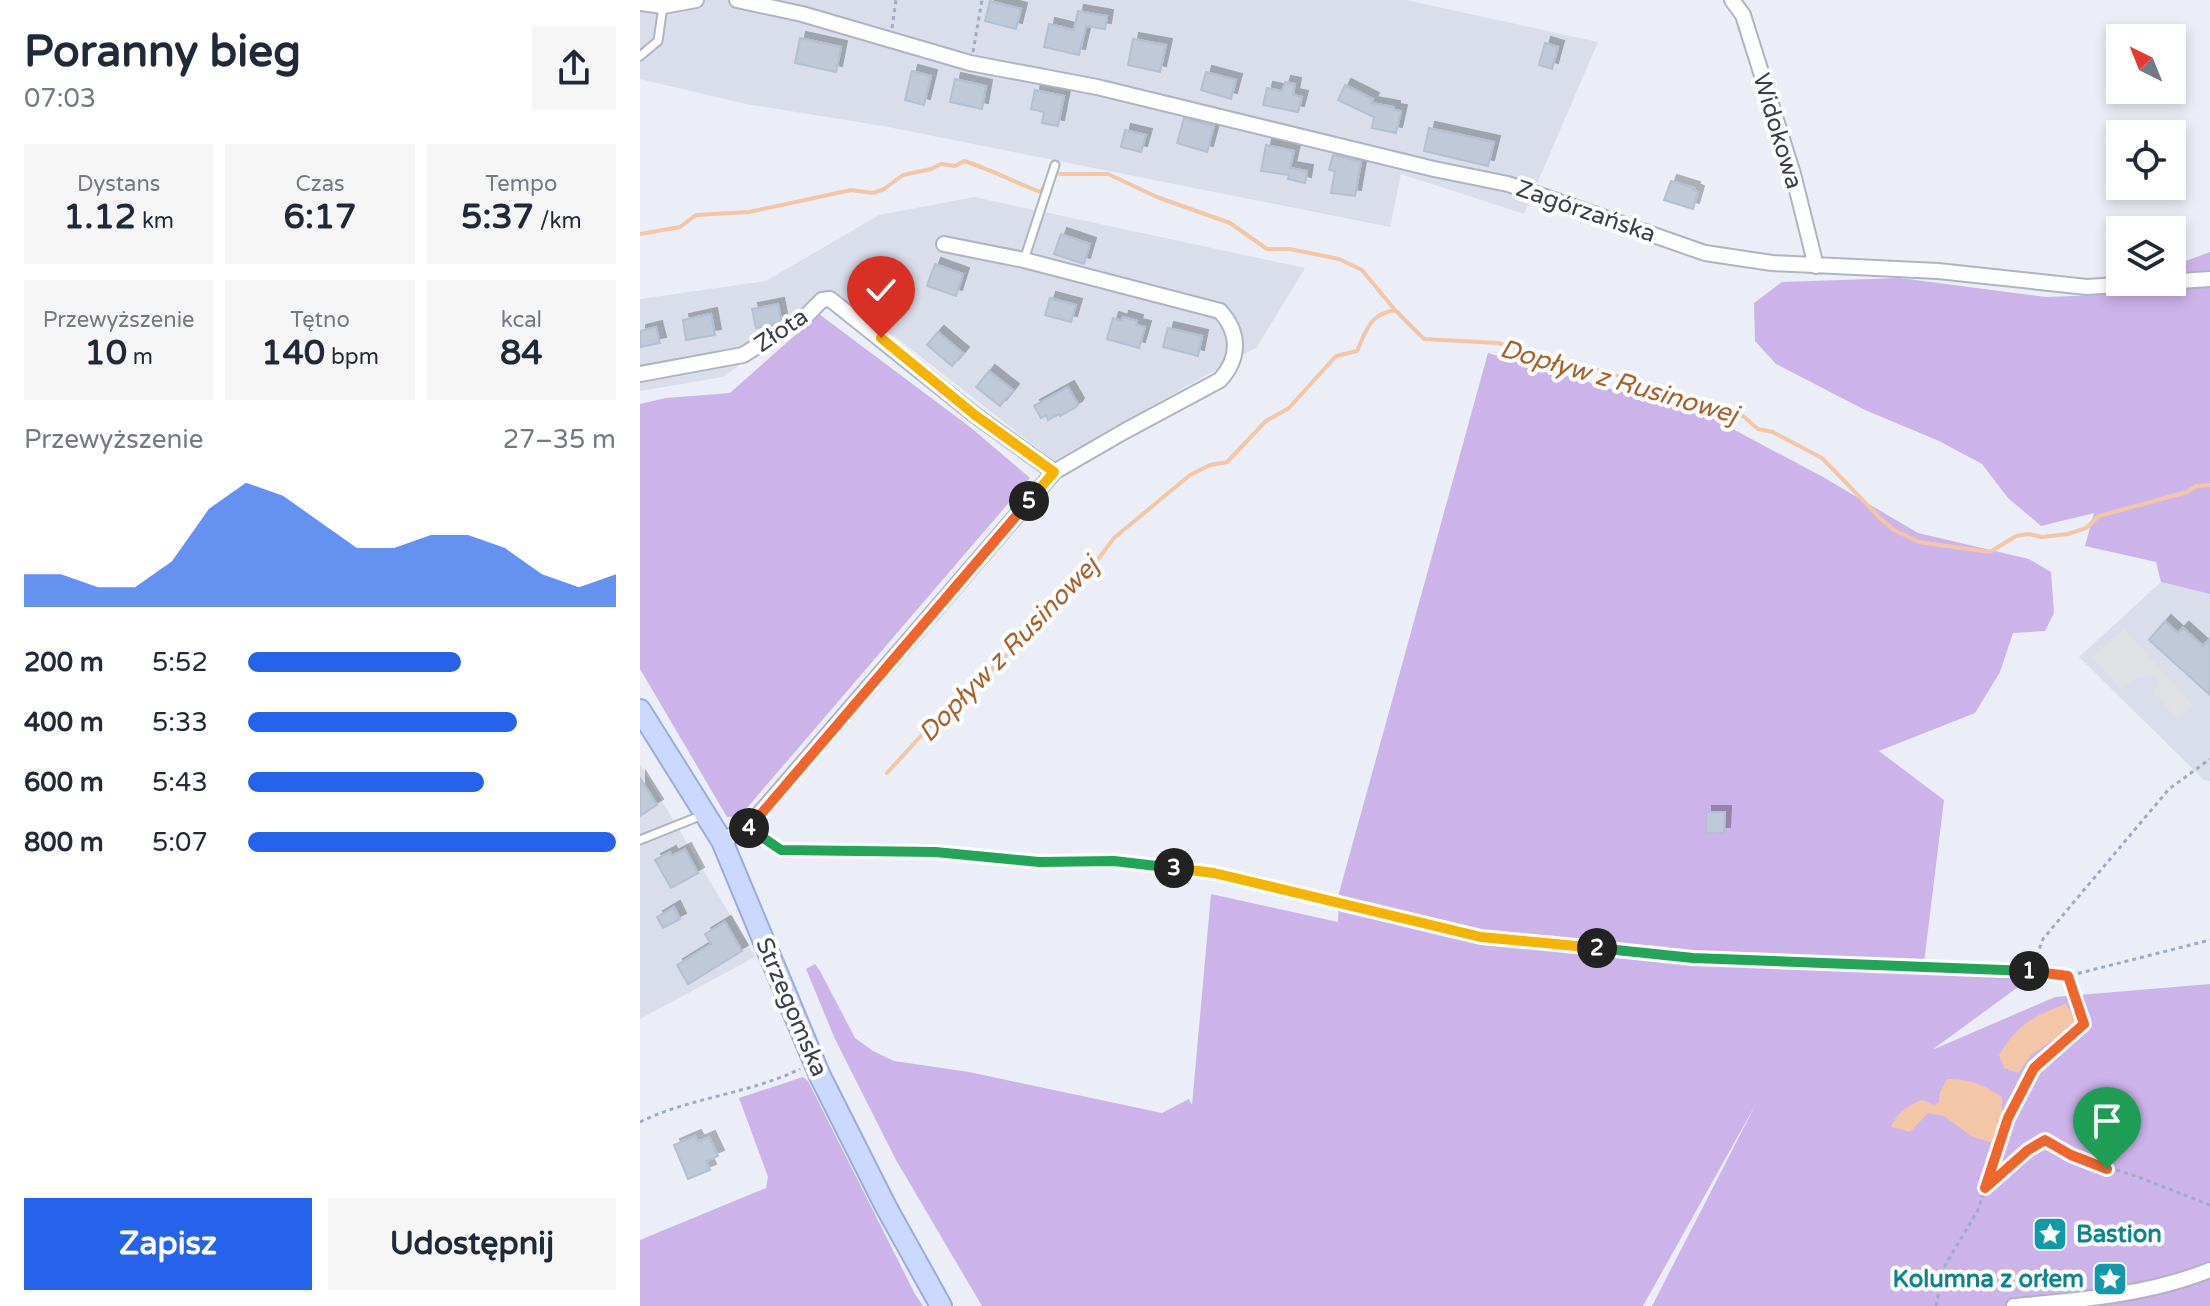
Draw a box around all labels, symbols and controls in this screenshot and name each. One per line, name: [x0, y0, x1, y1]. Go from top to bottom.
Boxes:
north arrow: [2106, 24, 2186, 104]
map controls: [2106, 24, 2186, 296]
text: Poranny bieg: [24, 26, 301, 79]
button: share: [532, 26, 616, 110]
street label: Widokowa: [1746, 70, 1809, 192]
text: 07:03: [24, 83, 96, 114]
button: locate: [2106, 120, 2186, 200]
text: Dystans: [77, 171, 160, 197]
text: Czas: [295, 171, 345, 197]
text: Tempo: [485, 171, 557, 197]
street label: Zagórzańska: [1512, 174, 1659, 249]
text: 1.12: [63, 197, 136, 238]
text: 6:17: [284, 197, 356, 238]
text: 5:37: [461, 197, 534, 238]
text: km: [136, 208, 174, 234]
text: /km: [534, 208, 582, 234]
button: layers: [2106, 216, 2186, 296]
pin: [847, 256, 915, 338]
icon: check: [859, 268, 903, 312]
street label: Złota: [749, 302, 814, 359]
text: Przewyższenie: [43, 307, 195, 333]
text: Tętno: [290, 307, 350, 333]
text: kcal: [501, 307, 542, 333]
text: 10: [84, 333, 127, 374]
text: 140: [261, 333, 325, 374]
text: 84: [500, 333, 543, 374]
water label: Dopływ z Rusinowej: [1497, 333, 1744, 431]
text: m: [127, 344, 153, 370]
text: bpm: [325, 344, 379, 370]
text: Przewyższenie: [24, 424, 203, 455]
text: 27–35 m: [503, 424, 616, 455]
pin: 5: [1009, 481, 1049, 521]
text: 5: [1022, 488, 1036, 514]
water label: Dopływ z Rusinowej: [912, 548, 1107, 748]
text: 200 m: [24, 647, 104, 678]
text: 5:52: [152, 647, 208, 678]
text: 400 m: [24, 707, 104, 738]
text: 5:33: [152, 707, 208, 738]
text: 600 m: [24, 767, 104, 798]
text: 5:43: [152, 767, 208, 798]
pin: 4: [729, 808, 769, 848]
text: 4: [742, 815, 756, 841]
text: 800 m: [24, 827, 104, 858]
text: 5:07: [152, 827, 208, 858]
pin: 3: [1154, 848, 1194, 888]
text: 3: [1167, 855, 1181, 881]
pin: 2: [1577, 928, 1617, 968]
street label: Strzegomska: [749, 934, 834, 1081]
text: 2: [1590, 935, 1604, 961]
pin: 1: [2009, 951, 2049, 991]
text: 1: [2022, 958, 2036, 984]
pin: [2073, 1087, 2141, 1169]
icon: arrive: [2085, 1099, 2129, 1143]
button: Zapisz: [24, 1198, 312, 1290]
button: Udostępnij: [328, 1198, 616, 1290]
place icon: Bastion: [2031, 1215, 2069, 1253]
place label: Bastion: [2076, 1220, 2162, 1249]
place icon: Kolumna z orłem: [2091, 1260, 2129, 1298]
place label: Kolumna z orłem: [1893, 1265, 2084, 1294]

